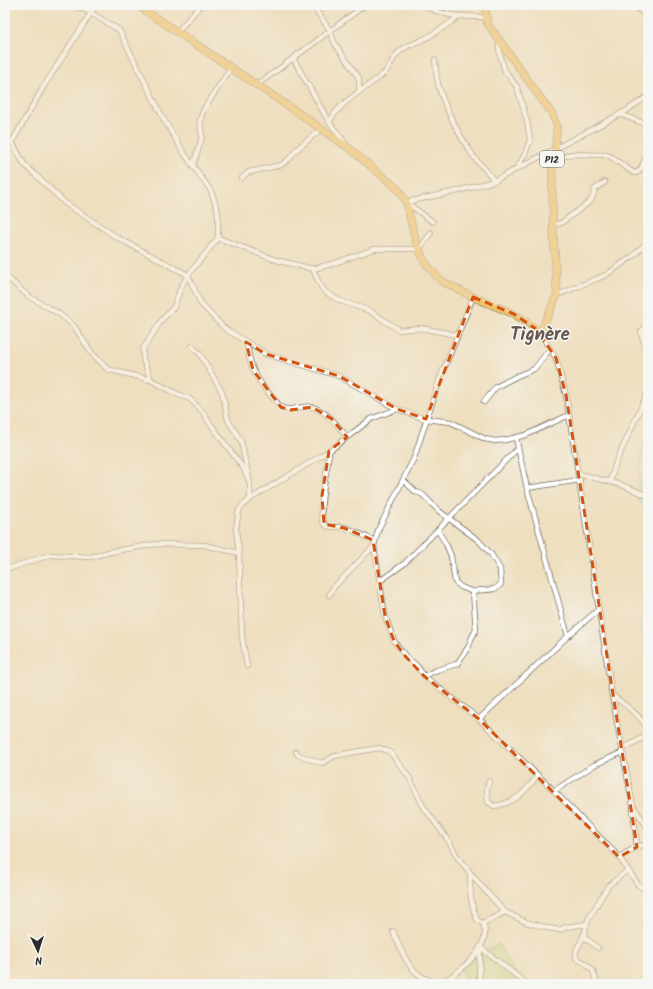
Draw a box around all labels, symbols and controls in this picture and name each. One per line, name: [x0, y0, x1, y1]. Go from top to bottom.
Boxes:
road number: P12: [540, 151, 564, 167]
district label: Tignère: [510, 320, 570, 350]
north arrow: [18, 931, 58, 971]
text: N: [34, 951, 43, 969]

